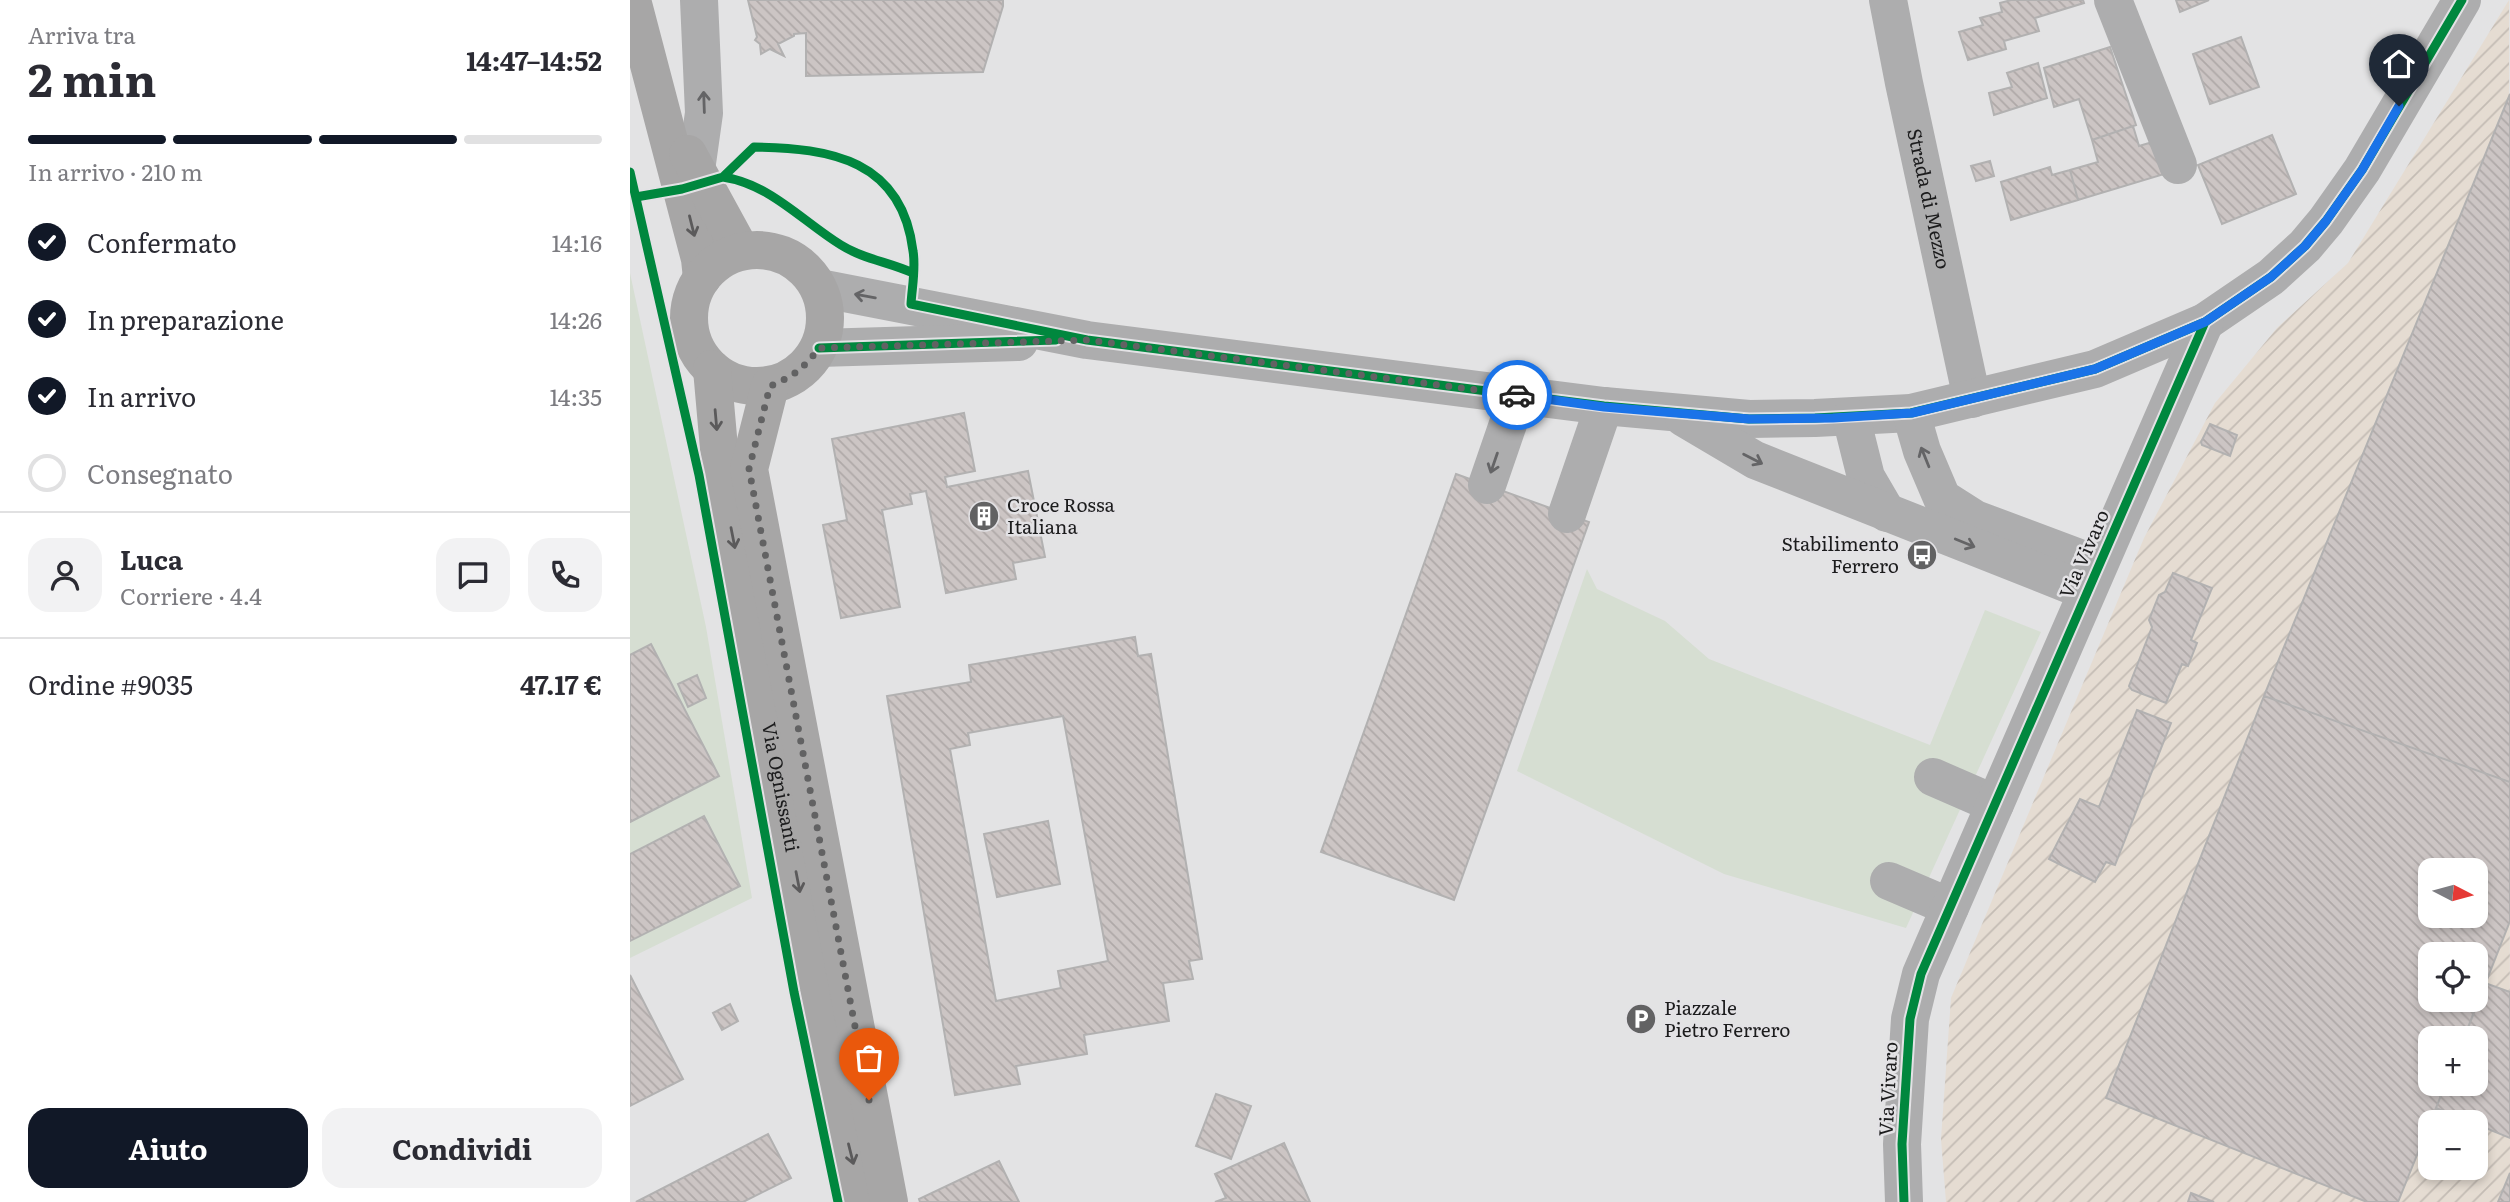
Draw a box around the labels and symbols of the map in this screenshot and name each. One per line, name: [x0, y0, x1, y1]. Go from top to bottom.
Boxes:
pin: [2369, 34, 2429, 106]
one-way arrow: [697, 91, 710, 114]
street label: Strada di Mezzo: [1901, 126, 1959, 272]
one-way arrow: [686, 214, 699, 237]
one-way arrow: [854, 289, 877, 302]
courier: [1482, 360, 1552, 430]
one-way arrow: [710, 409, 723, 431]
one-way arrow: [1917, 446, 1930, 468]
one-way arrow: [1487, 452, 1500, 474]
one-way arrow: [1743, 452, 1763, 466]
place label: Croce Rossa Italiana: [1007, 490, 1115, 540]
building icon: Croce Rossa Italiana: [967, 499, 1001, 533]
street label: Via Vivaro: [2051, 505, 2115, 602]
one-way arrow: [727, 526, 741, 549]
place label: Stabilimento Ferrero: [1781, 529, 1899, 579]
one-way arrow: [1953, 537, 1975, 550]
bus stop icon: Stabilimento Ferrero: [1905, 538, 1939, 572]
street label: Via Ognissanti: [756, 720, 808, 854]
north arrow: [2418, 858, 2488, 928]
one-way arrow: [792, 870, 806, 893]
place label: Piazzale Pietro Ferrero: [1664, 993, 1790, 1043]
parking icon: Piazzale Pietro Ferrero: [1624, 1002, 1658, 1036]
pin: [839, 1028, 899, 1100]
street label: Via Vivaro: [1871, 1041, 1903, 1137]
one-way arrow: [844, 1142, 858, 1165]

